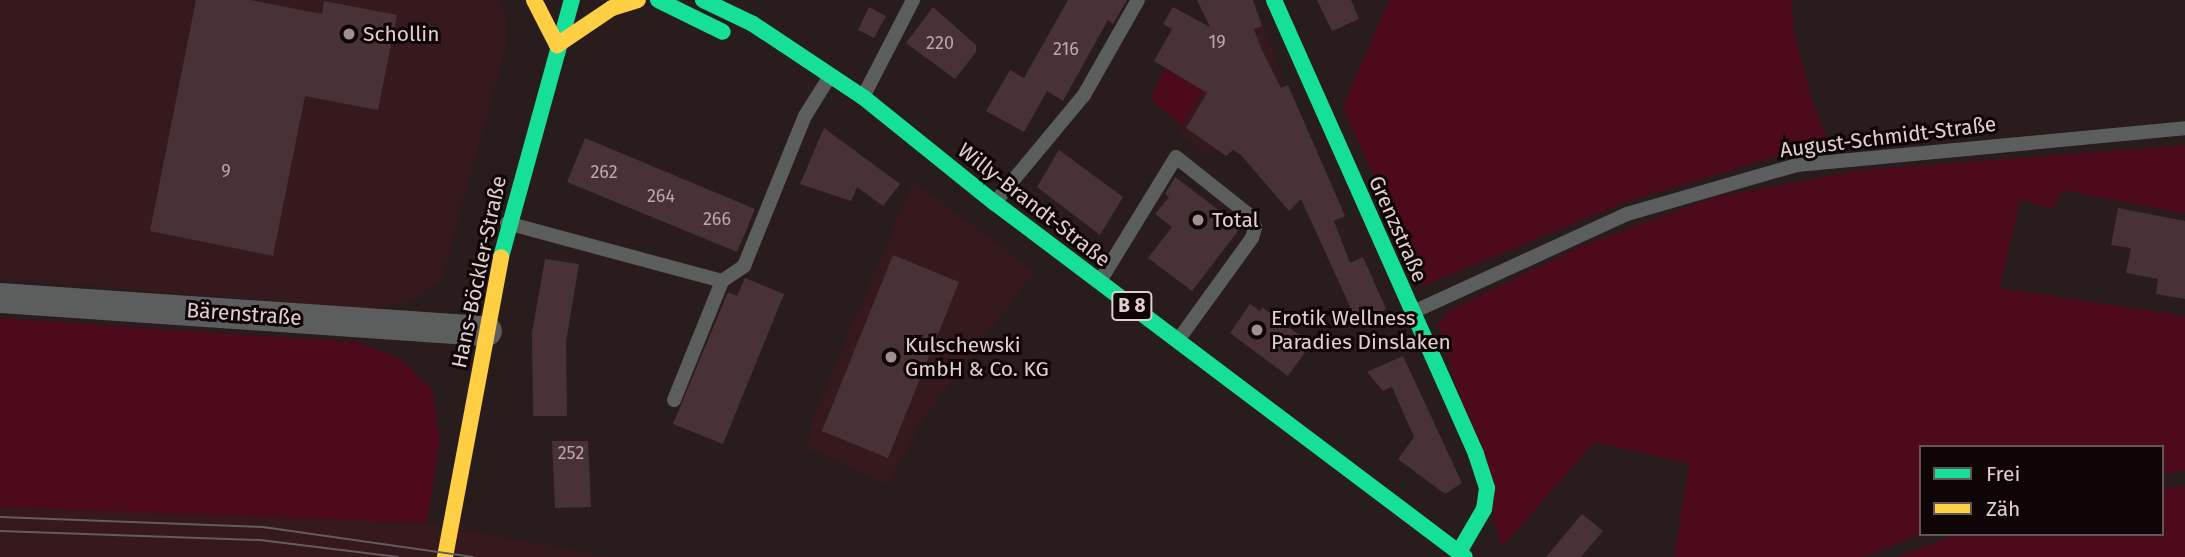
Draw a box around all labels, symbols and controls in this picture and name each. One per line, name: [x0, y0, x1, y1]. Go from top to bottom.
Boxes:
place label: Schollin: [363, 21, 440, 47]
marker: Schollin: [341, 26, 357, 42]
house number: 19: [1208, 31, 1226, 53]
house number: 220: [926, 32, 954, 54]
house number: 216: [1053, 38, 1079, 60]
street label: August-Schmidt-Straße: [1778, 111, 1998, 163]
street label: Willy-Brandt-Straße: [953, 138, 1115, 272]
house number: 9: [221, 160, 231, 182]
house number: 262: [590, 161, 618, 183]
street label: Grenzstraße: [1363, 172, 1433, 286]
street label: Hans-Böckler-Straße: [446, 173, 512, 371]
house number: 264: [647, 185, 675, 207]
place label: Total: [1212, 207, 1259, 233]
house number: 266: [703, 208, 731, 230]
marker: Total: [1190, 212, 1206, 228]
road number: B 8: [1111, 290, 1153, 322]
street label: Bärenstraße: [186, 297, 302, 331]
place label: Erotik Wellness Paradies Dinslaken: [1271, 305, 1451, 355]
marker: Erotik Wellness Paradies Dinslaken: [1249, 322, 1265, 338]
place label: Kulschewski GmbH & Co. KG: [905, 332, 1049, 382]
marker: Kulschewski GmbH & Co. KG: [883, 349, 899, 365]
house number: 252: [558, 442, 584, 464]
legend: [1919, 445, 2164, 536]
text: Frei: [1986, 461, 2020, 487]
text: Zäh: [1986, 496, 2020, 522]

